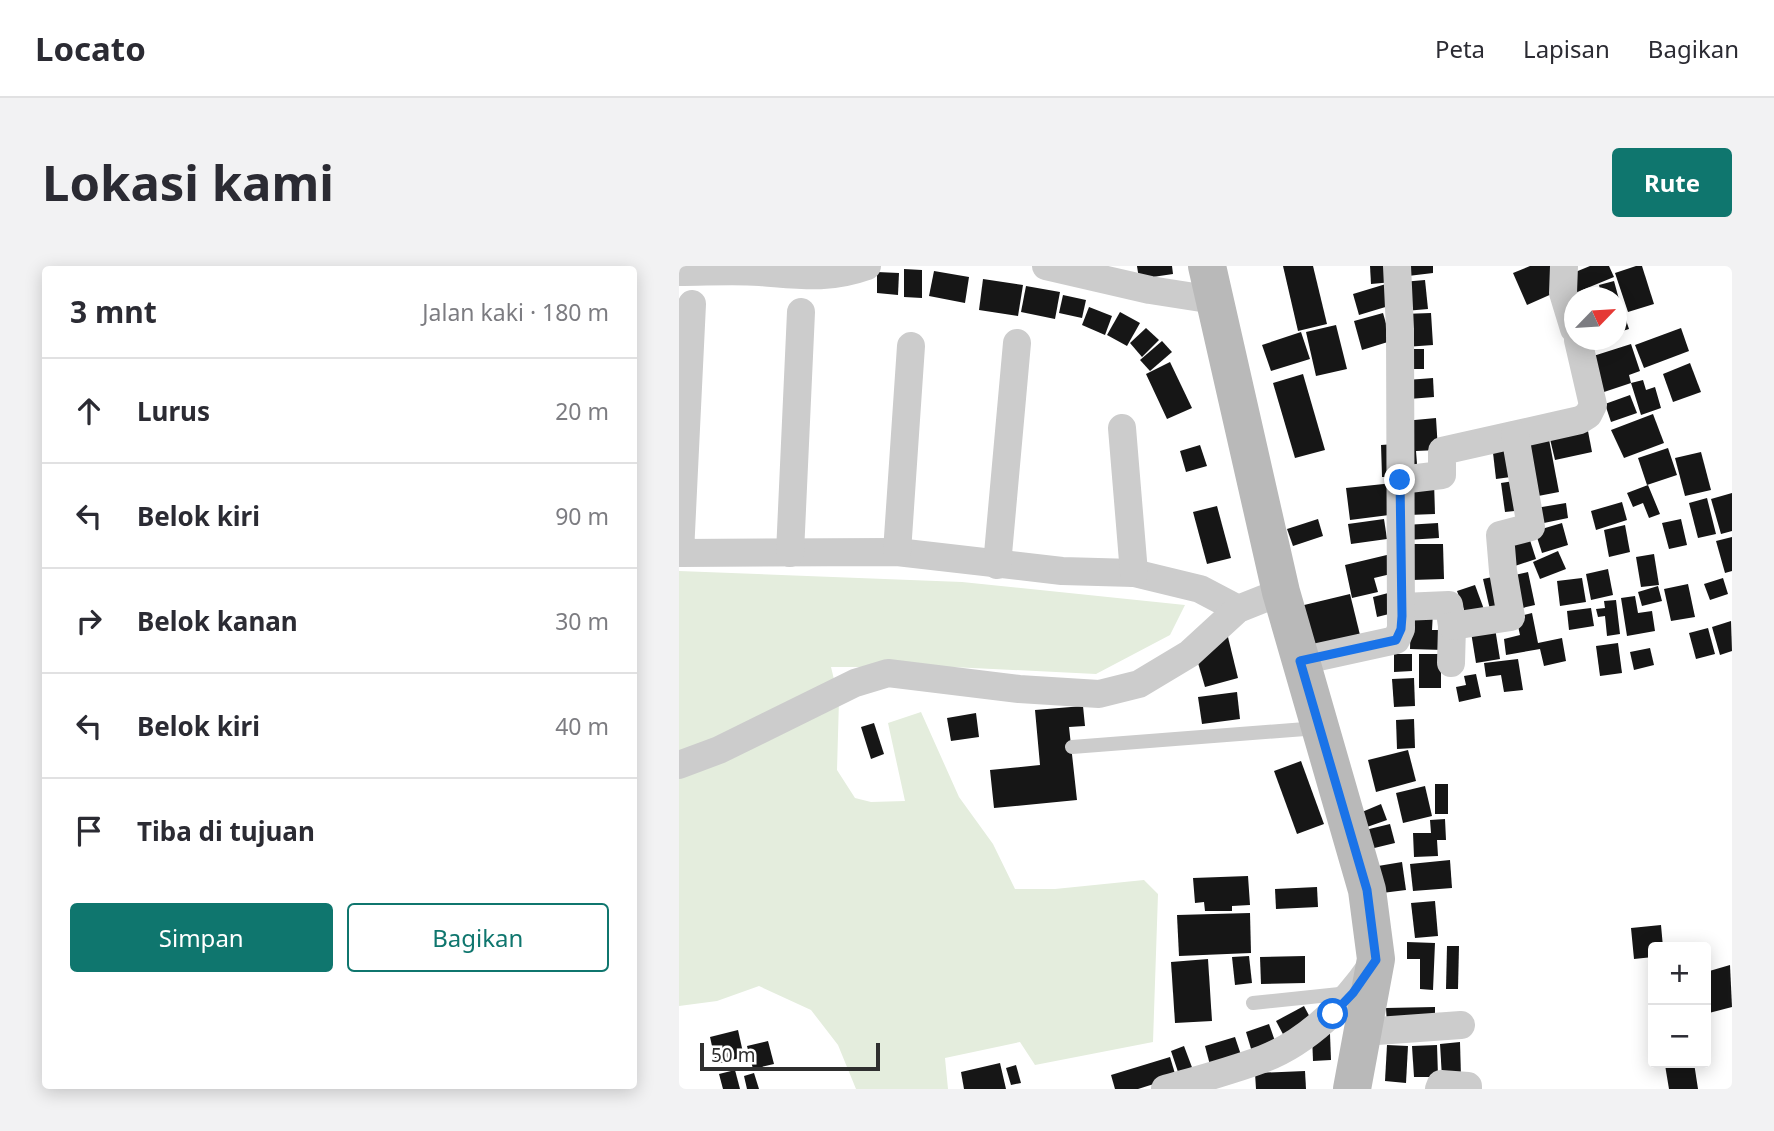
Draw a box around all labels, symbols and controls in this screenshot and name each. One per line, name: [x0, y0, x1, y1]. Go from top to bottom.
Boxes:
text: Locato: [35, 26, 146, 71]
text: Peta: [1435, 32, 1485, 65]
text: Lapisan: [1523, 32, 1610, 65]
text: Bagikan: [1648, 32, 1739, 65]
button: Rute: [1612, 148, 1732, 217]
text: Lokasi kami: [42, 149, 334, 215]
north arrow: [1564, 287, 1627, 350]
text: 3 mnt: [70, 291, 157, 332]
text: Jalan kaki · 180 m: [422, 296, 609, 328]
icon: ahead: [70, 392, 108, 430]
text: Lurus: [137, 393, 210, 429]
text: 20 m: [555, 395, 609, 427]
route end: [1384, 464, 1415, 495]
icon: left: [70, 497, 108, 535]
text: Belok kiri: [137, 498, 260, 534]
text: 90 m: [555, 500, 609, 532]
icon: right: [70, 602, 108, 640]
text: Belok kanan: [137, 603, 298, 639]
text: 30 m: [555, 605, 609, 637]
icon: left: [70, 707, 108, 745]
text: Belok kiri: [137, 708, 260, 744]
text: 40 m: [555, 710, 609, 742]
icon: arrive: [70, 812, 108, 850]
text: Tiba di tujuan: [137, 813, 315, 849]
button: Simpan: [70, 903, 333, 972]
button: Bagikan: [347, 903, 609, 972]
map controls: [1648, 942, 1711, 1068]
button: +: [1648, 942, 1711, 1005]
route start: [1317, 998, 1348, 1029]
button: −: [1648, 1005, 1711, 1068]
scale bar: [700, 1040, 880, 1072]
text: 50 m: [711, 1042, 755, 1068]

